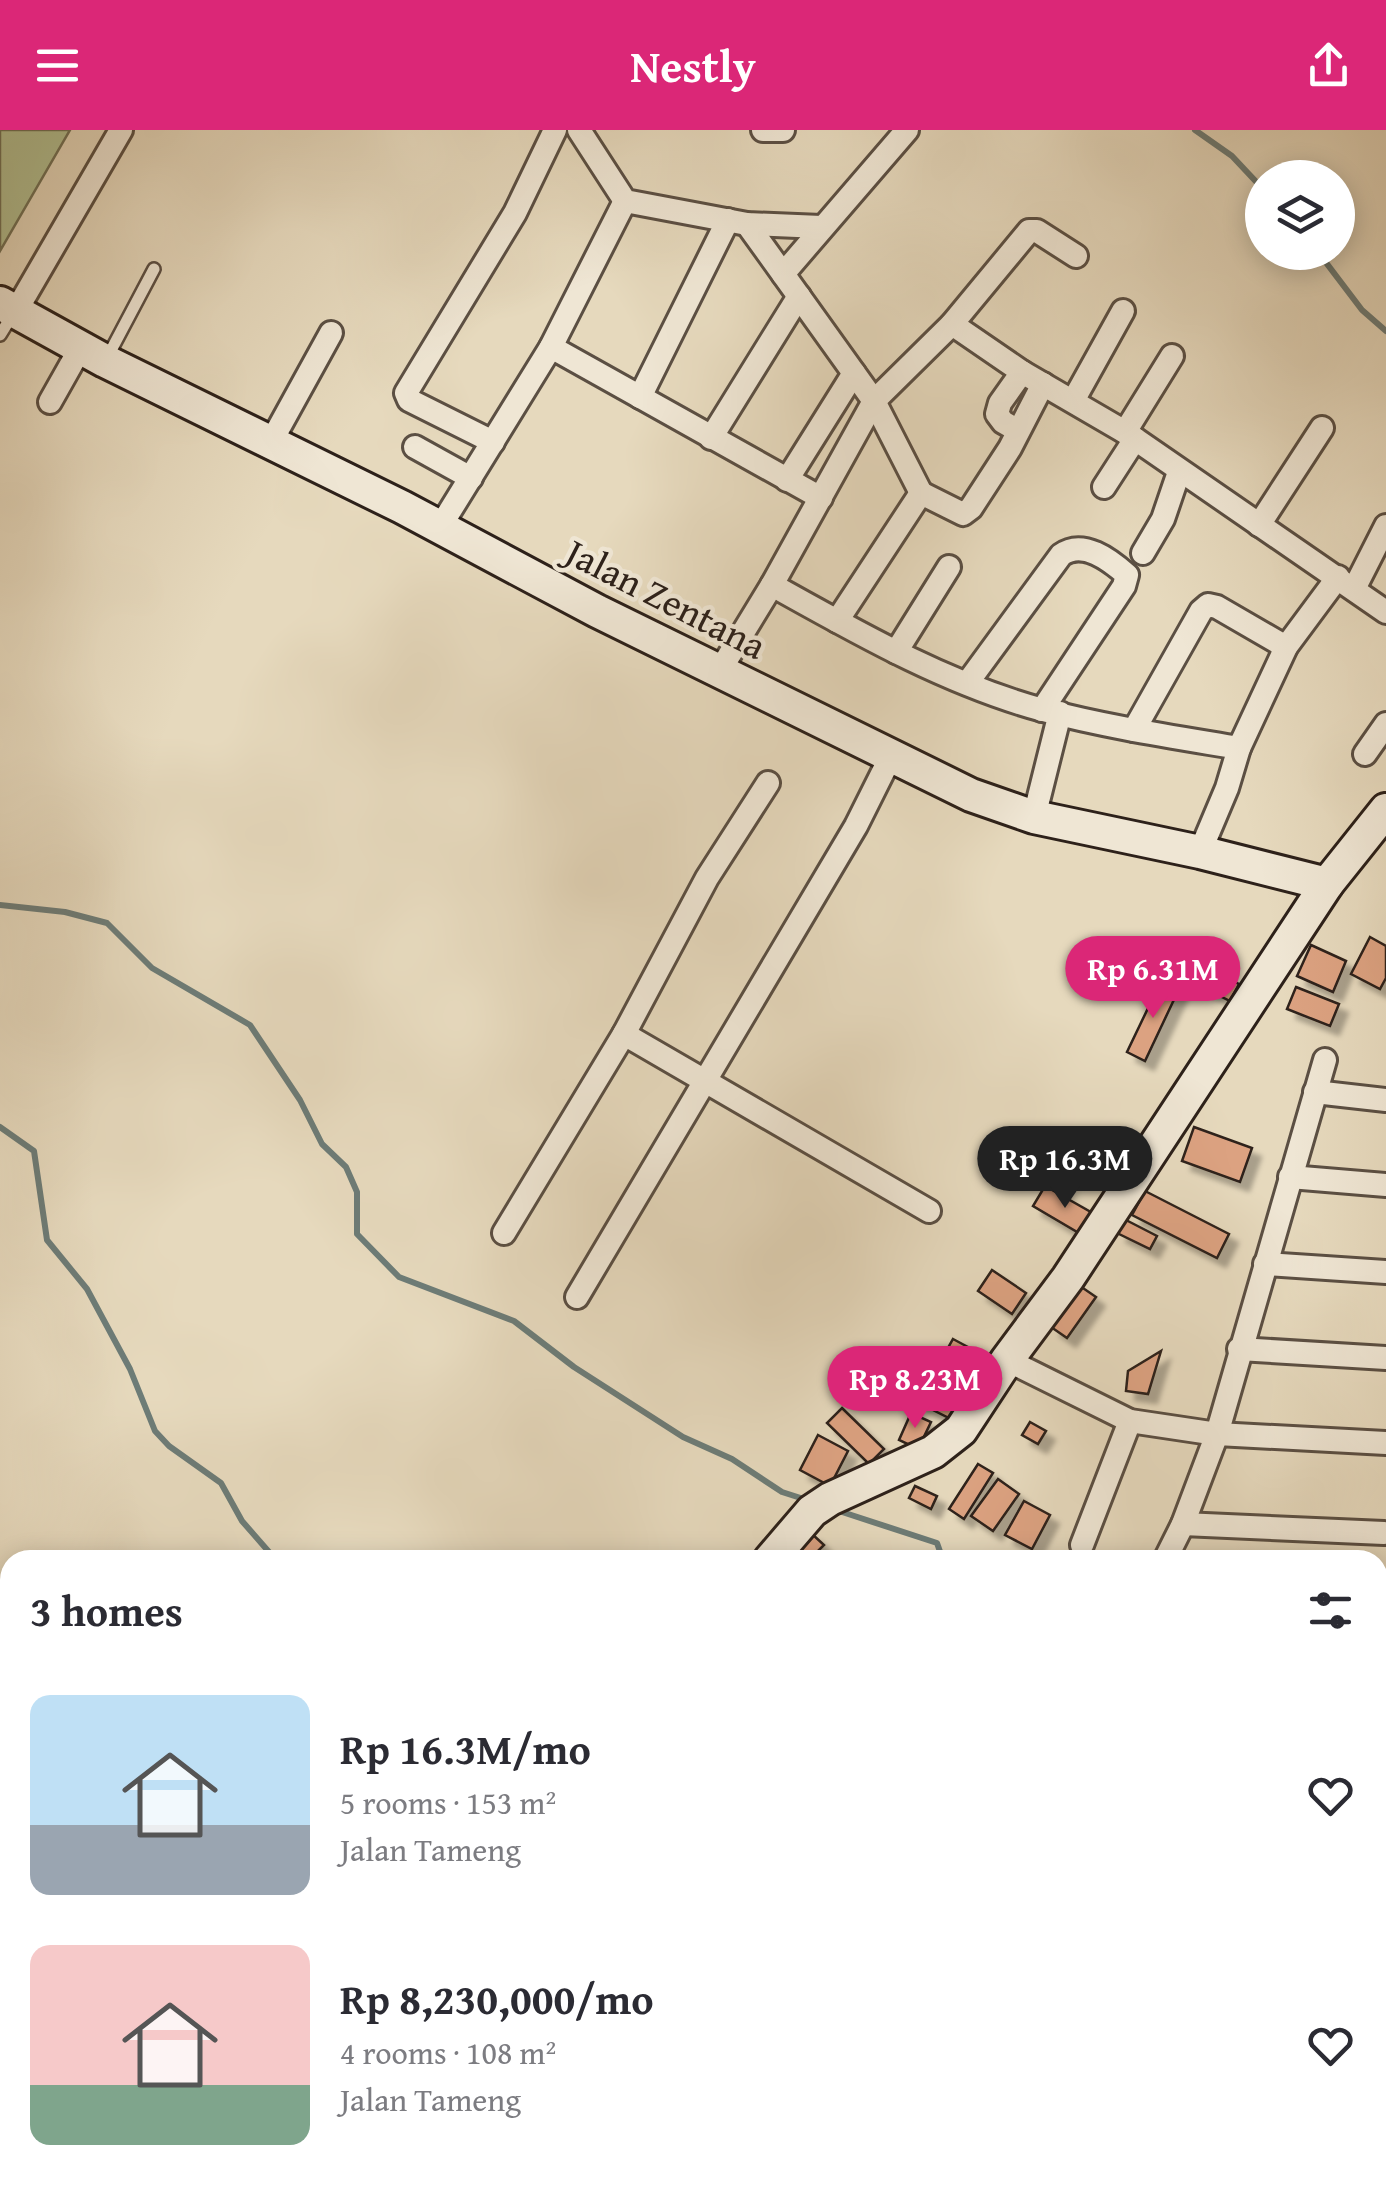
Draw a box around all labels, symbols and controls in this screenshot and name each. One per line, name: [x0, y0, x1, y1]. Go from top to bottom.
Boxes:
text: Nestly: [630, 33, 756, 98]
icon: menu: [30, 38, 85, 93]
icon: share: [1301, 38, 1356, 93]
map controls: [1245, 160, 1355, 270]
button: layers: [1245, 160, 1355, 270]
street label: Jalan Zentana: [553, 522, 776, 673]
pin: Rp 6.31M: [1050, 936, 1256, 1021]
text: Rp 6.31M: [1087, 945, 1219, 992]
pin: Rp 16.3M: [962, 1126, 1168, 1211]
text: Rp 16.3M: [999, 1135, 1131, 1182]
pin: Rp 8.23M: [812, 1346, 1018, 1431]
text: Rp 8.23M: [849, 1355, 981, 1402]
text: 3 homes: [30, 1580, 183, 1641]
icon: filters: [1303, 1583, 1358, 1638]
text: Rp 16.3M/mo: [340, 1718, 591, 1779]
icon: home: [110, 1735, 230, 1855]
icon: heart: [1303, 1768, 1358, 1823]
text: 5 rooms · 153 m²: [340, 1779, 556, 1826]
text: Jalan Tameng: [340, 1826, 521, 1873]
text: Rp 8,230,000/mo: [340, 1968, 654, 2029]
icon: home: [110, 1985, 230, 2105]
icon: heart: [1303, 2018, 1358, 2073]
text: 4 rooms · 108 m²: [340, 2029, 556, 2076]
text: Jalan Tameng: [340, 2076, 521, 2123]

